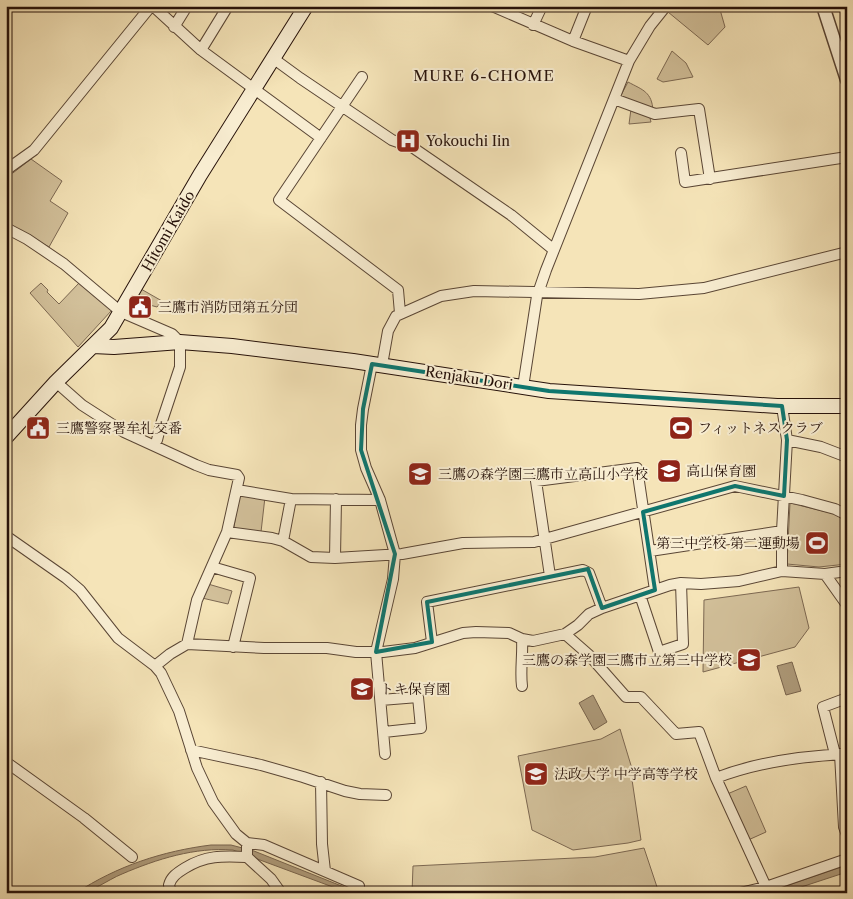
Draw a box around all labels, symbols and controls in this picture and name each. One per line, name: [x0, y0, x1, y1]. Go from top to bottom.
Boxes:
district label: MURE 6-CHOME: [413, 66, 555, 85]
hospital icon: Yokouchi Iin: [395, 128, 421, 154]
place label: Yokouchi Iin: [425, 132, 510, 150]
street label: Hitomi Kaido: [138, 187, 198, 275]
public building icon: 三鷹市消防団第五分団: [127, 294, 153, 320]
place label: 三鷹市消防団第五分団: [158, 298, 298, 316]
street label: Renjaku Dori: [424, 362, 514, 394]
public building icon: 三鷹警察署牟礼交番: [25, 415, 51, 441]
sports icon: フィットネスクラブ: [668, 415, 694, 441]
place label: 三鷹警察署牟礼交番: [56, 419, 182, 437]
place label: フィットネスクラブ: [698, 419, 823, 437]
school or university icon: 高山保育園: [656, 458, 682, 484]
school or university icon: 三鷹の森学園三鷹市立高山小学校: [407, 461, 433, 487]
place label: 高山保育園: [686, 462, 756, 480]
place label: 三鷹の森学園三鷹市立高山小学校: [438, 465, 648, 483]
sports icon: 第三中学校 第二運動場: [804, 530, 830, 556]
place label: 第三中学校 第二運動場: [656, 534, 800, 552]
school or university icon: 三鷹の森学園三鷹市立第三中学校: [736, 647, 762, 673]
place label: 三鷹の森学園三鷹市立第三中学校: [522, 651, 732, 669]
school or university icon: トキ保育園: [349, 676, 375, 702]
place label: トキ保育園: [380, 680, 450, 698]
school or university icon: 法政大学 中学高等学校: [523, 761, 549, 787]
place label: 法政大学 中学高等学校: [554, 765, 698, 783]

